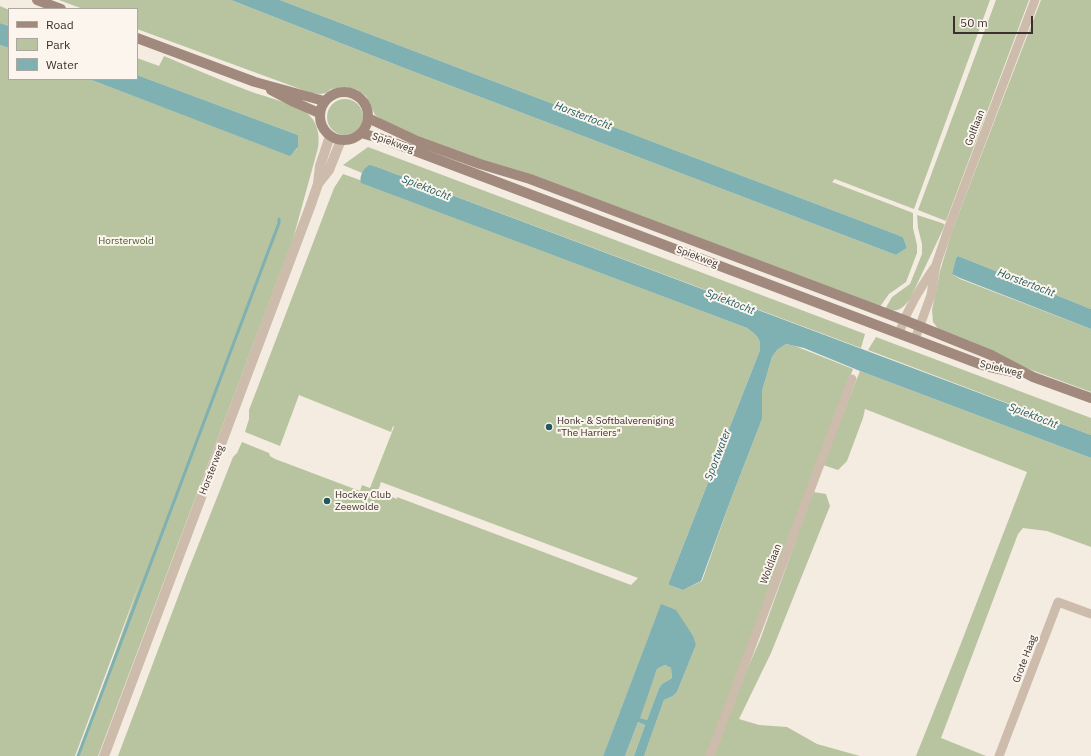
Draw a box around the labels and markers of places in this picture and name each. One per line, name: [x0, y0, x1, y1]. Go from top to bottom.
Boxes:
place label: Honk- & Softbalvereniging "The Harriers": [557, 415, 674, 438]
marker: Honk- & Softbalvereniging "The Harriers": [544, 422, 554, 432]
place label: Hockey Club Zeewolde: [335, 489, 391, 512]
marker: Hockey Club Zeewolde: [322, 496, 332, 506]

